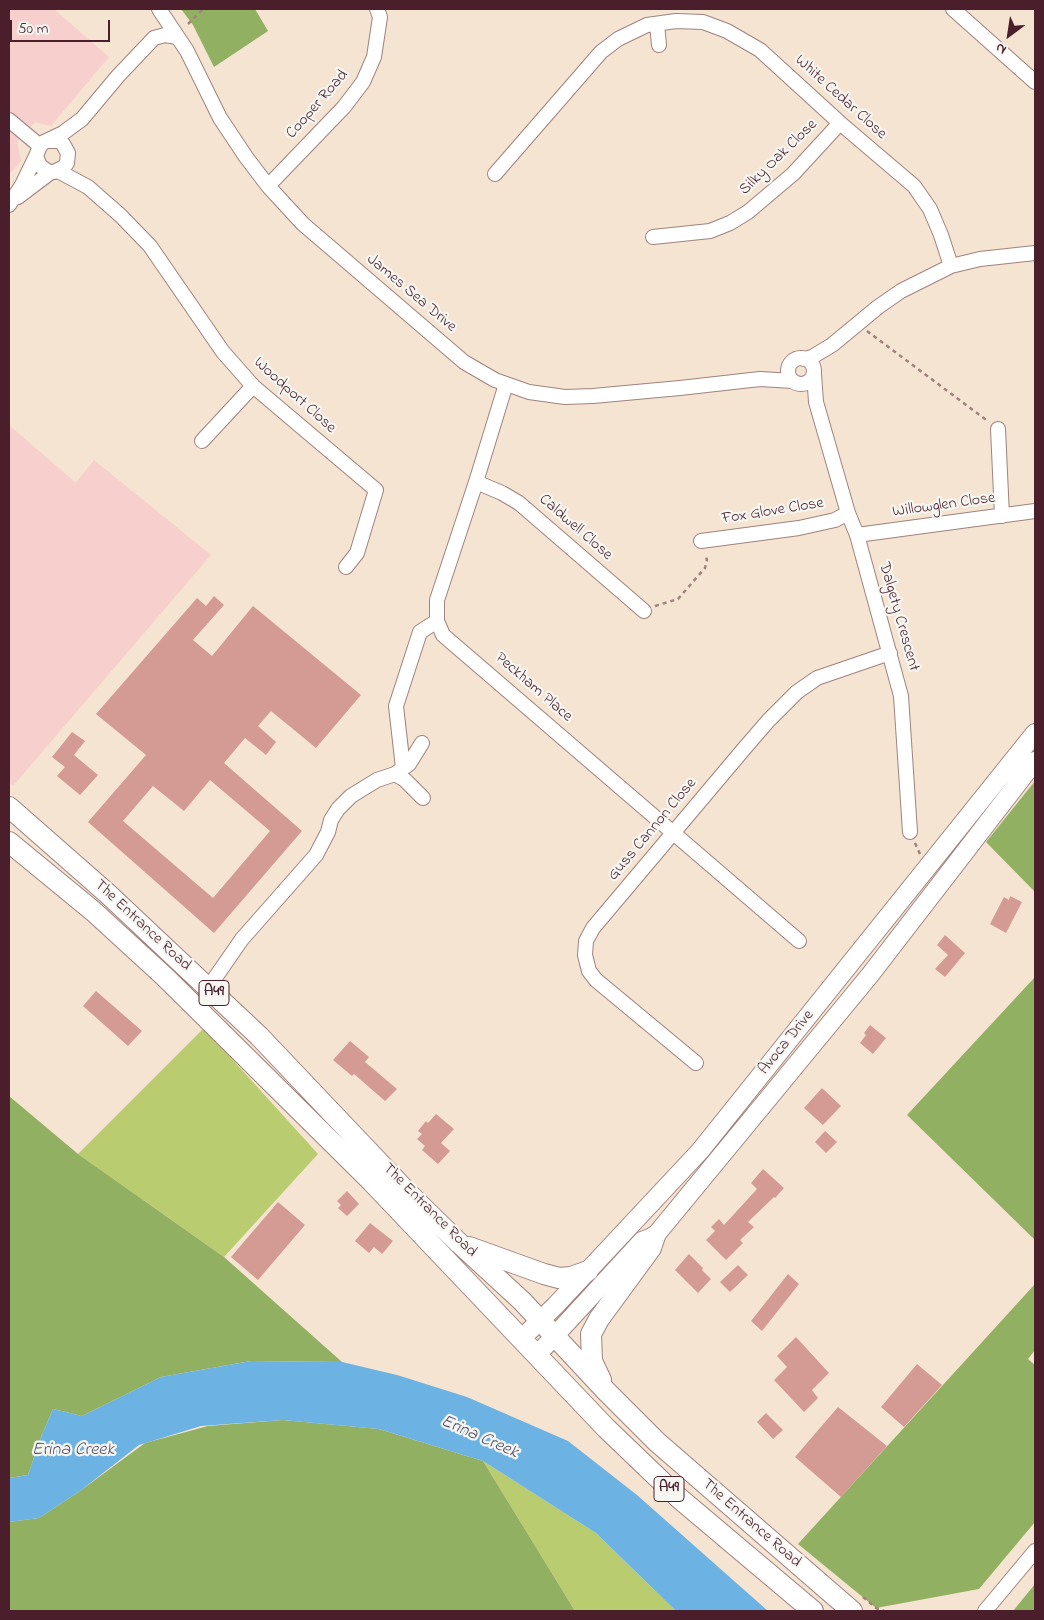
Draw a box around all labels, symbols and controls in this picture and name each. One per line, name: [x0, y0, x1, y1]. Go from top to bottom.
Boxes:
scale bar: [12, 10, 112, 42]
north arrow: [984, 10, 1034, 60]
text: 50 m: [18, 18, 48, 40]
text: N: [992, 37, 1010, 60]
street label: White Cedar Close: [790, 52, 890, 144]
street label: Cooper Road: [283, 67, 353, 143]
street label: Silky Oak Close: [736, 116, 822, 200]
street label: James Sea Drive: [362, 251, 460, 337]
street label: Woodport Close: [249, 354, 339, 438]
street label: Willowglen Close: [891, 489, 997, 523]
street label: Caldwell Close: [534, 491, 616, 565]
street label: Fox Glove Close: [721, 495, 825, 529]
street label: Dalgety Crescent: [873, 560, 923, 674]
street label: Peckham Place: [490, 649, 576, 727]
street label: Guss Cannon Close: [605, 775, 701, 885]
street label: The Entrance Road: [90, 876, 194, 976]
road number: A49: [199, 980, 229, 1006]
street label: Avoca Drive: [755, 1007, 819, 1079]
street label: The Entrance Road: [378, 1160, 480, 1262]
water label: Erina Creek: [437, 1411, 521, 1465]
water label: Erina Creek: [32, 1440, 114, 1462]
road number: A49: [654, 1476, 684, 1502]
street label: The Entrance Road: [697, 1476, 805, 1572]

